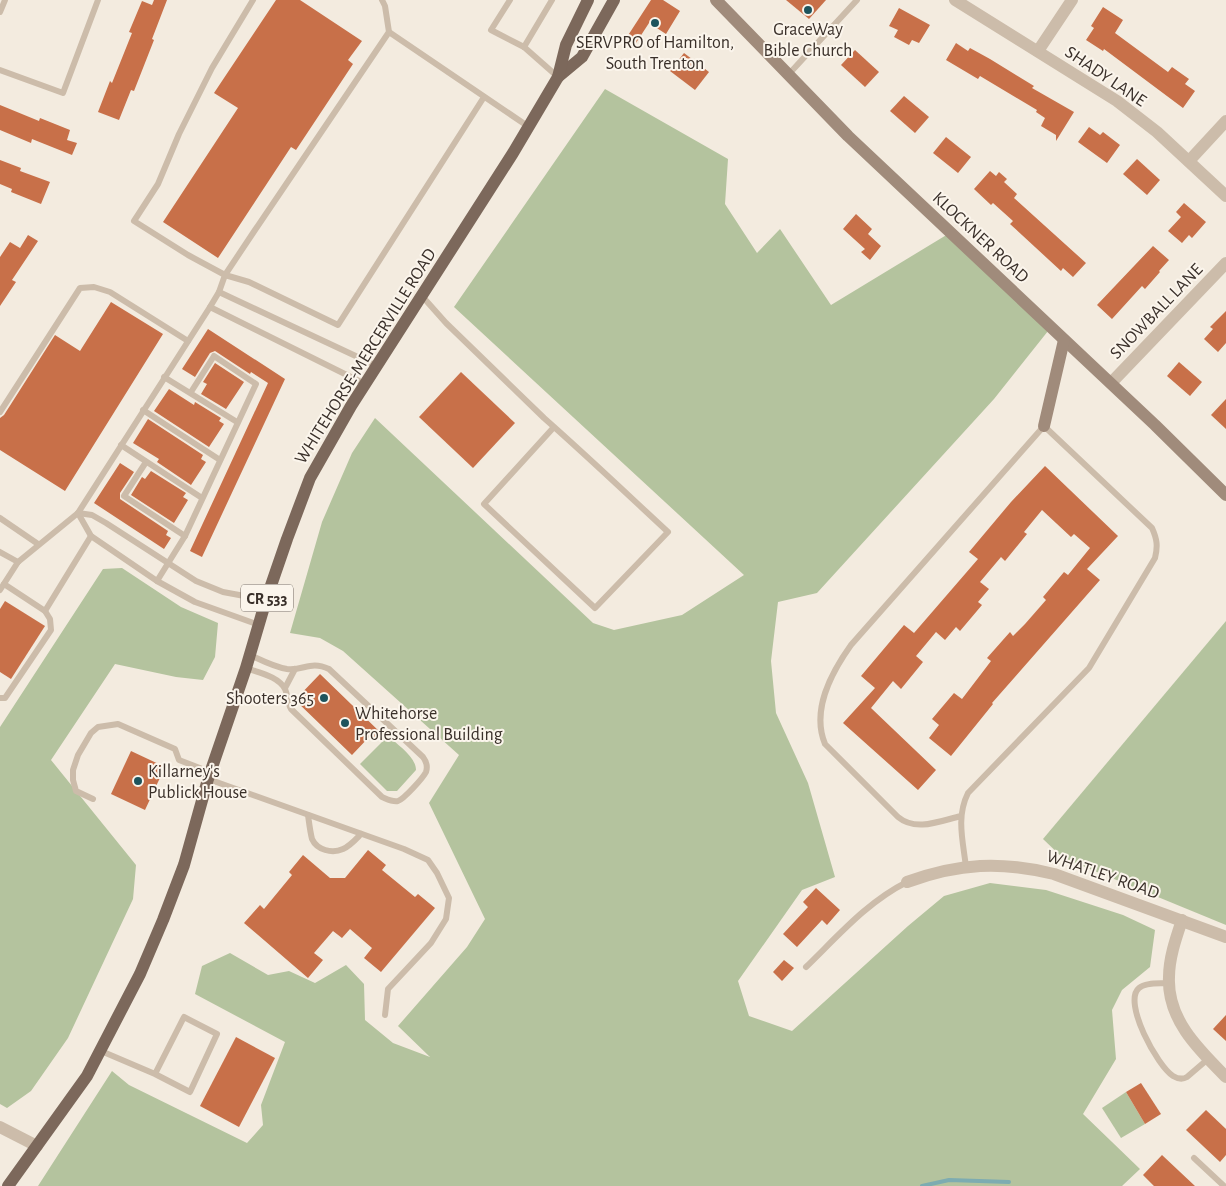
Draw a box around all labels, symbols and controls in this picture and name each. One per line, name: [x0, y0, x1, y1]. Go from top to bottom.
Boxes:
marker: GraceWay Bible Church: [802, 4, 814, 16]
marker: SERVPRO of Hamilton, South Trenton: [649, 17, 661, 29]
place label: GraceWay Bible Church: [764, 21, 852, 60]
place label: SERVPRO of Hamilton, South Trenton: [576, 34, 734, 73]
street label: SHADY LANE: [1062, 43, 1150, 111]
street label: KLOCKNER ROAD: [929, 189, 1032, 287]
street label: WHITEHORSE-MERCERVILLE ROAD: [292, 246, 440, 467]
street label: SNOWBALL LANE: [1107, 260, 1207, 363]
road number: CR 533: [241, 584, 293, 612]
place label: Shooters 365: [226, 690, 314, 708]
marker: Shooters 365: [318, 692, 330, 704]
place label: Whitehorse Professional Building: [355, 705, 503, 744]
marker: Whitehorse Professional Building: [339, 717, 351, 729]
place label: Killarney's Publick House: [148, 763, 247, 802]
marker: Killarney's Publick House: [132, 775, 144, 787]
street label: WHATLEY ROAD: [1044, 847, 1162, 903]

